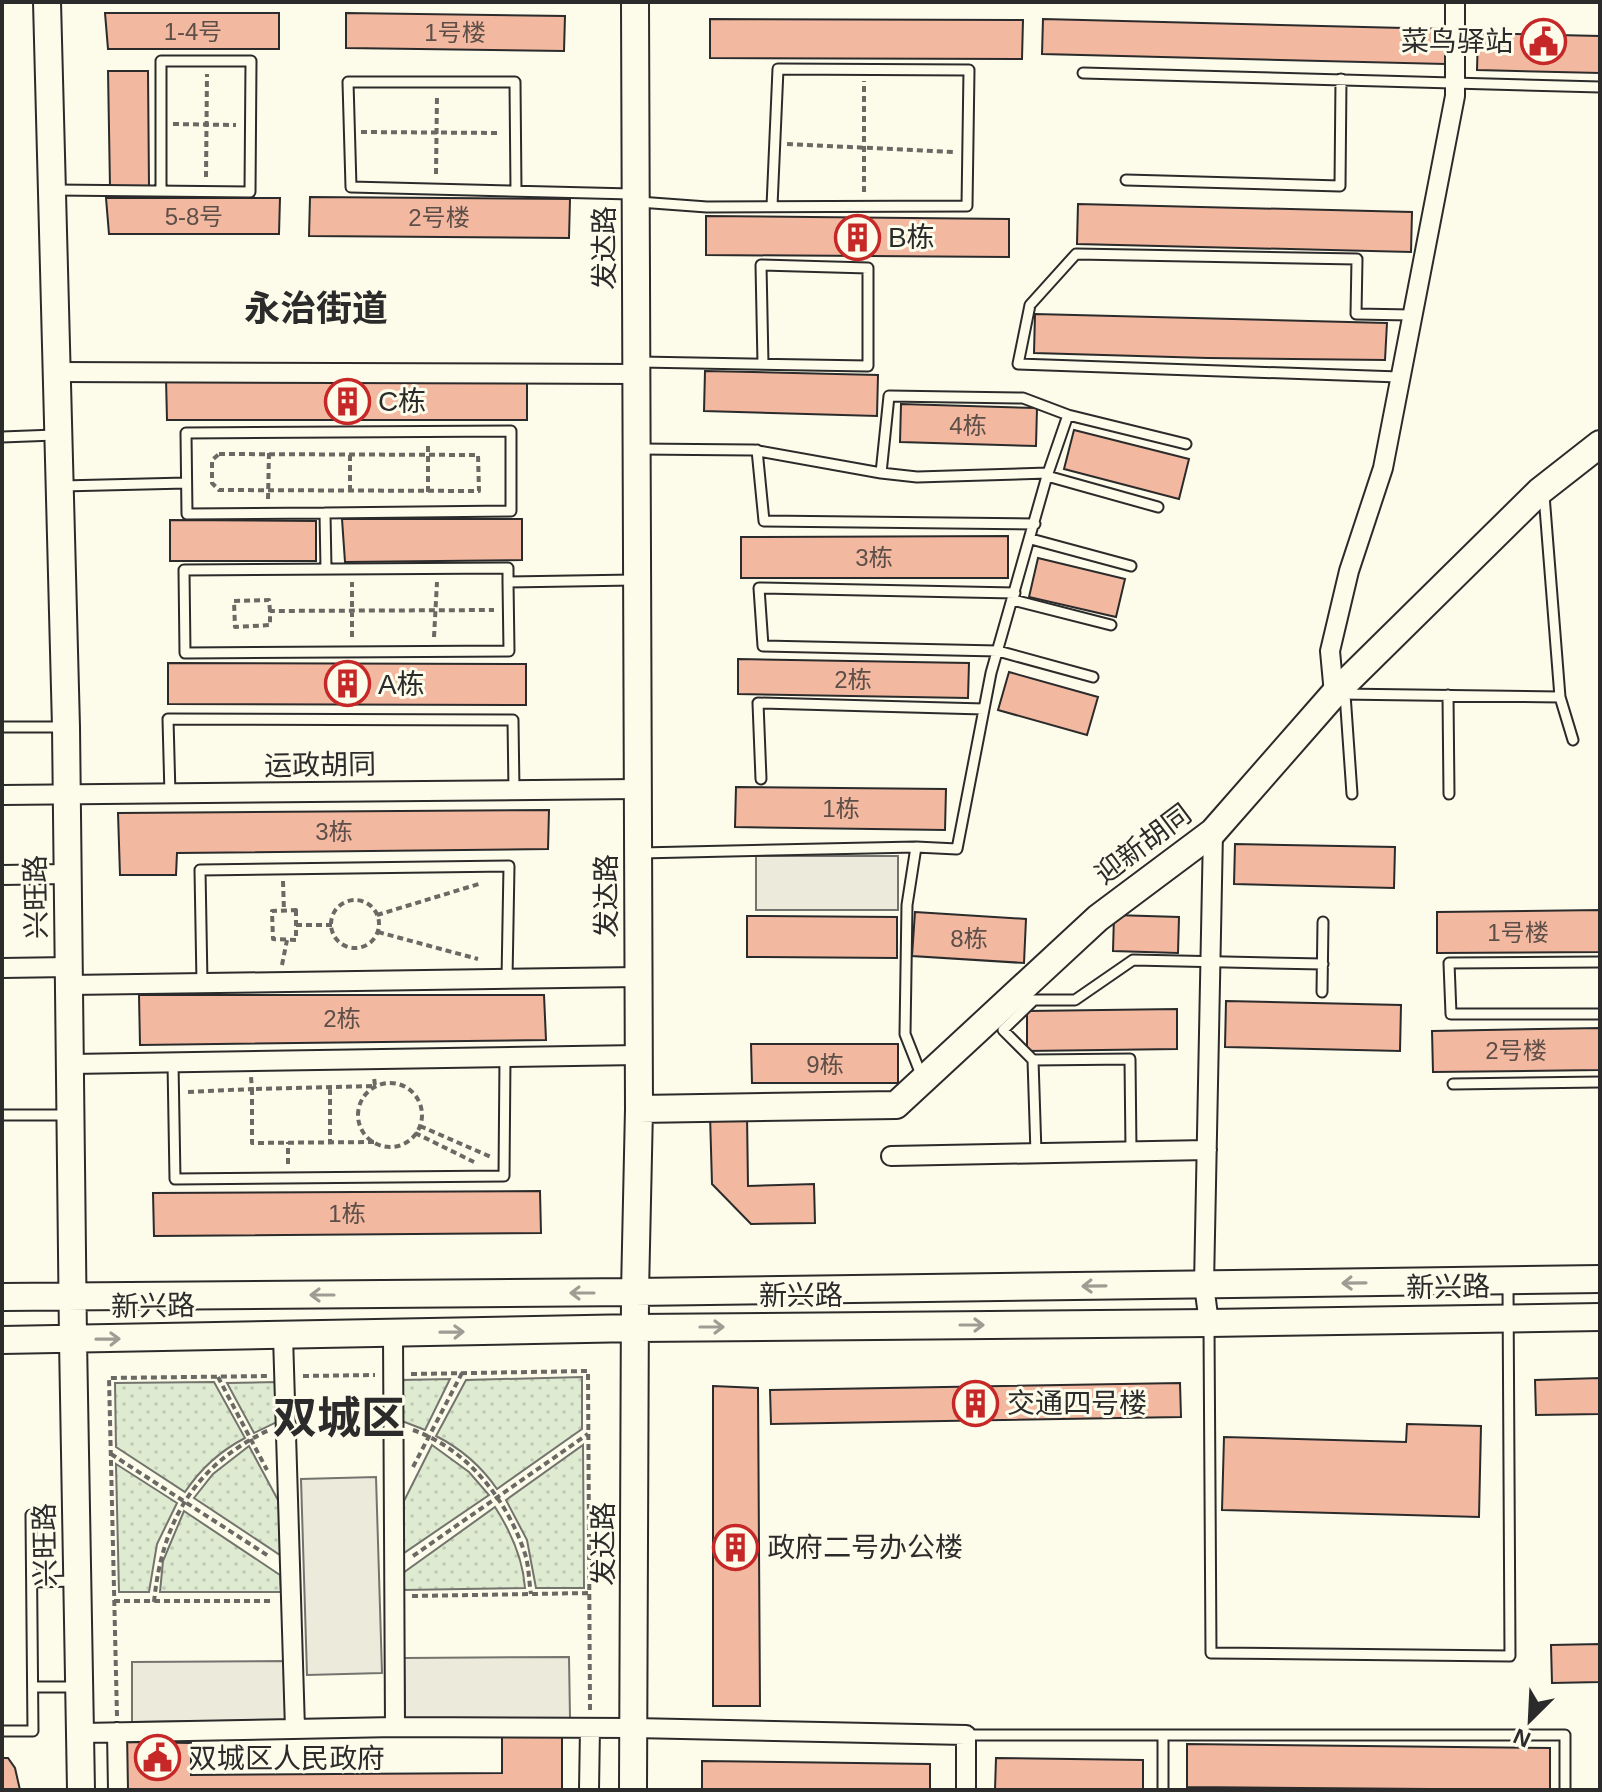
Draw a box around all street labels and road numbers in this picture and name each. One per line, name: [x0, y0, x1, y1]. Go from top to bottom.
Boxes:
street label: 发达路: [589, 206, 620, 290]
street label: 运政胡同: [264, 749, 376, 781]
street label: 迎新胡同: [1089, 798, 1197, 890]
street label: 发达路: [591, 854, 622, 938]
street label: 兴旺路: [20, 855, 52, 939]
street label: 新兴路: [1406, 1271, 1490, 1303]
street label: 新兴路: [759, 1280, 843, 1311]
street label: 新兴路: [111, 1290, 195, 1322]
street label: 发达路: [588, 1502, 619, 1586]
street label: 兴旺路: [29, 1503, 61, 1587]

